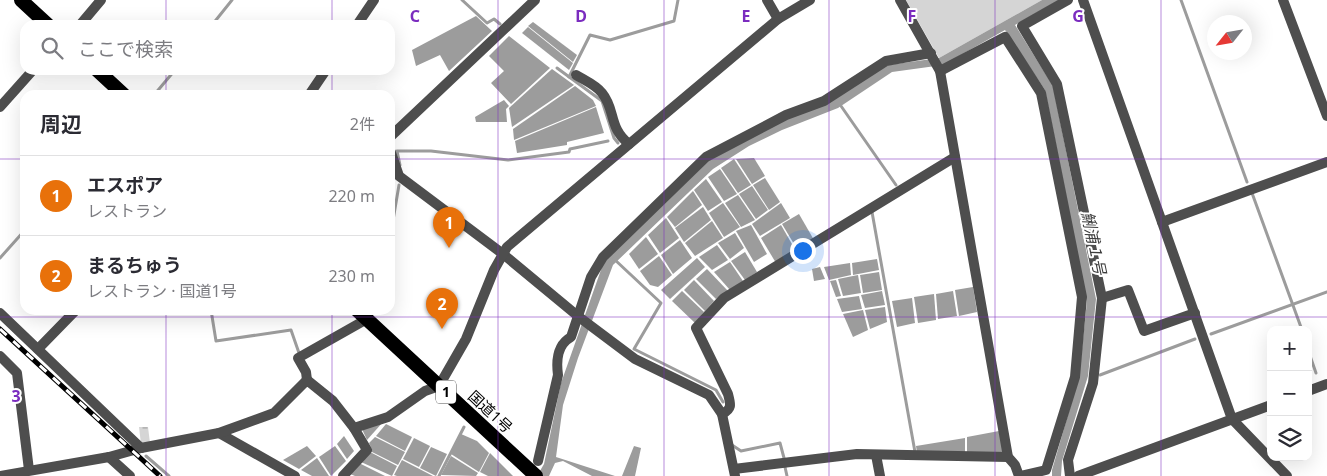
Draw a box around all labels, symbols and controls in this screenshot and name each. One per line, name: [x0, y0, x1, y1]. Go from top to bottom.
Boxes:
text: C: [410, 5, 420, 27]
text: D: [575, 5, 587, 27]
text: E: [742, 5, 751, 27]
text: F: [908, 5, 916, 27]
text: G: [1072, 5, 1084, 27]
north arrow: [1207, 15, 1252, 60]
search box: [20, 20, 395, 75]
icon: search: [38, 34, 66, 62]
text: ここで検索: [78, 36, 173, 62]
text: 周辺: [40, 110, 82, 138]
text: 2件: [350, 113, 375, 135]
text: エスポア: [87, 172, 163, 198]
text: 1: [51, 185, 61, 207]
text: 220 m: [328, 185, 375, 207]
text: レストラン: [87, 200, 167, 222]
pin: 1: [433, 207, 465, 248]
water label: 鯏浦１号: [1077, 209, 1112, 278]
your location: [790, 238, 816, 264]
text: まるちゅう: [87, 252, 182, 278]
text: 2: [51, 265, 61, 287]
text: 230 m: [328, 265, 375, 287]
text: レストラン · 国道1号: [87, 280, 237, 302]
pin: 2: [426, 288, 458, 329]
map controls: [1267, 326, 1312, 461]
button: +: [1267, 326, 1312, 371]
button: −: [1267, 371, 1312, 416]
road number: 1: [436, 381, 456, 404]
text: 3: [11, 385, 21, 407]
street label: 国道1号: [464, 386, 517, 437]
button: layers: [1267, 416, 1312, 461]

